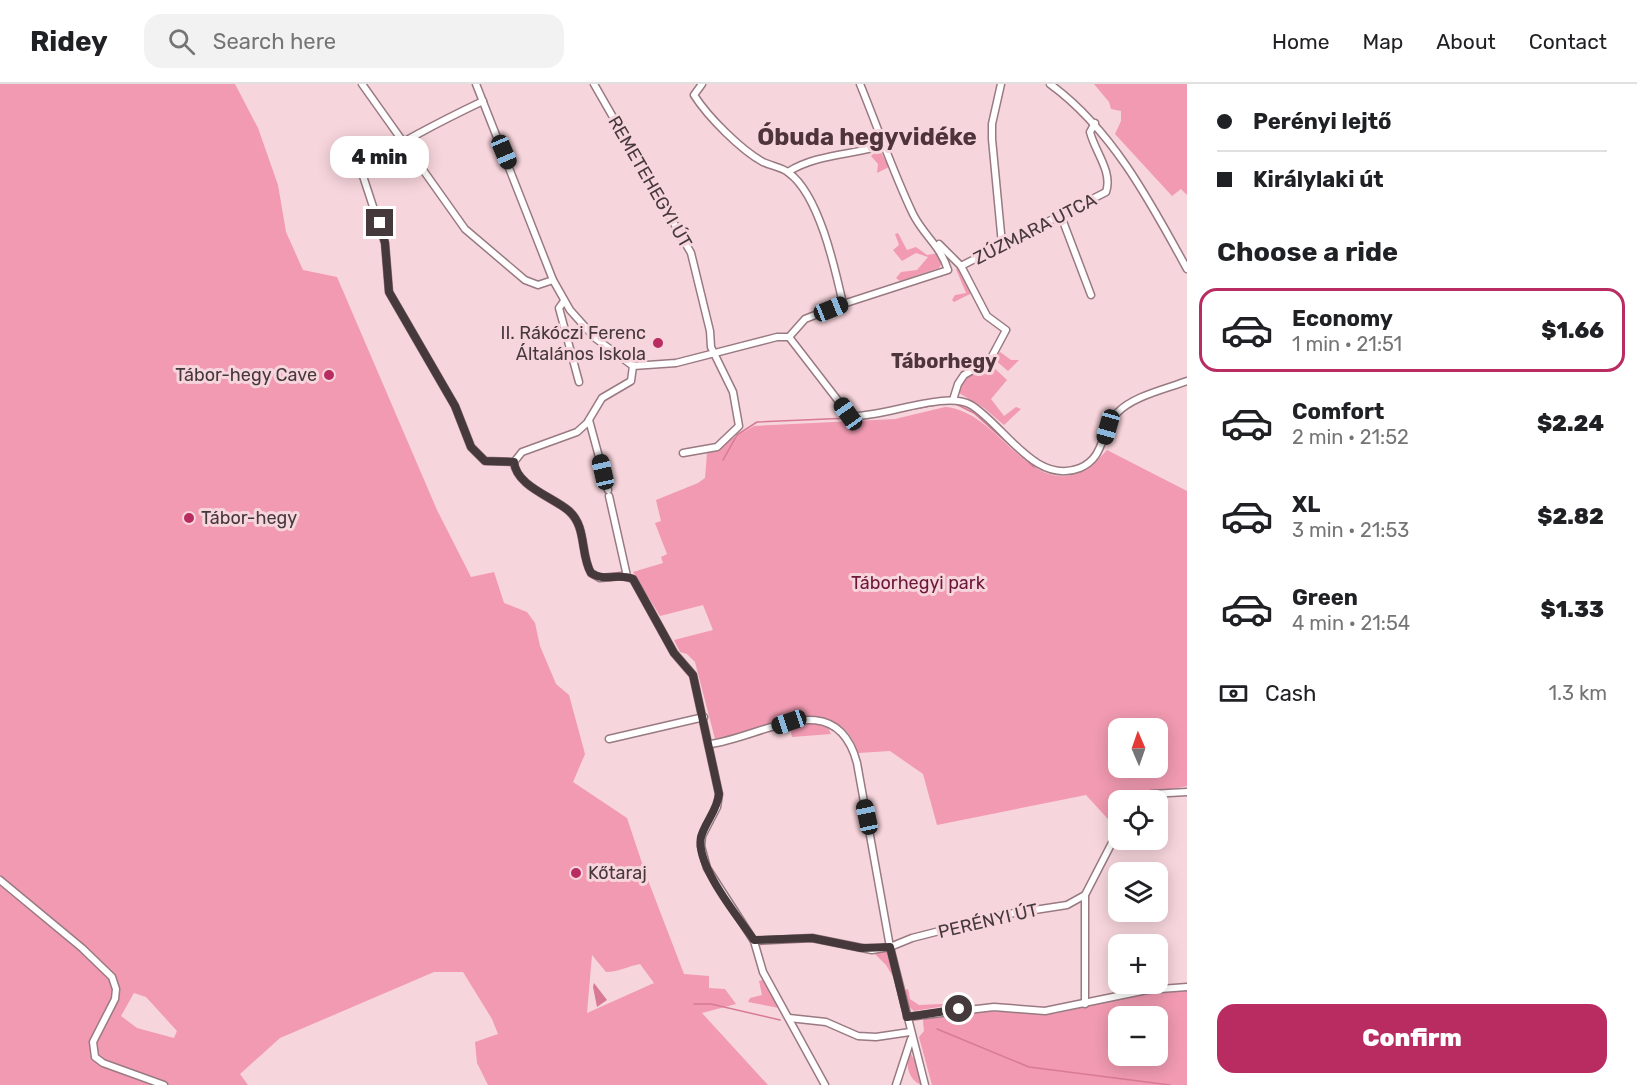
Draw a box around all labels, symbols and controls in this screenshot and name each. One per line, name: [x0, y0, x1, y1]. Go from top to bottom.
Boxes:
search box: [144, 14, 564, 68]
text: Ridey: [30, 25, 108, 58]
icon: search: [165, 25, 198, 58]
text: Search here: [213, 28, 336, 55]
text: Home: [1272, 29, 1329, 54]
text: Map: [1362, 29, 1403, 54]
text: About: [1436, 29, 1496, 54]
text: Contact: [1529, 29, 1607, 54]
text: Perényi lejtő: [1253, 108, 1391, 135]
street label: REMETEHEGYI ÚT: [603, 112, 697, 252]
district label: Óbuda hegyvidéke: [757, 122, 977, 151]
car: [489, 132, 519, 172]
callout: 4 min: [330, 136, 430, 178]
text: 4 min: [352, 145, 407, 169]
text: Királylaki út: [1253, 166, 1384, 193]
street label: ZÚZMARA UTCA: [970, 189, 1100, 269]
route end: [366, 209, 393, 236]
text: Choose a ride: [1217, 236, 1398, 268]
car: [811, 294, 851, 324]
icon: car: [1220, 303, 1274, 357]
text: Economy: [1292, 305, 1393, 332]
text: $1.66: [1541, 317, 1604, 344]
place label: II. Rákóczi Ferenc Általános Iskola: [501, 322, 646, 365]
text: 1 min · 21:51: [1292, 332, 1402, 356]
marker: II. Rákóczi Ferenc Általános Iskola: [651, 336, 665, 350]
district label: Táborhegy: [891, 349, 997, 373]
place label: Tábor-hegy Cave: [175, 364, 317, 386]
marker: Tábor-hegy Cave: [322, 368, 336, 382]
car: [830, 394, 866, 434]
icon: car: [1220, 396, 1274, 450]
text: Comfort: [1292, 398, 1384, 425]
car: [1094, 407, 1122, 447]
text: $2.24: [1537, 410, 1604, 437]
text: 2 min · 21:52: [1292, 425, 1409, 449]
car: [590, 452, 616, 492]
icon: car: [1220, 489, 1274, 543]
text: XL: [1292, 491, 1320, 518]
text: $2.82: [1537, 503, 1604, 530]
place label: Tábor-hegy: [201, 507, 297, 529]
marker: Tábor-hegy: [182, 511, 196, 525]
text: 3 min · 21:53: [1292, 518, 1409, 542]
park label: Táborhegyi park: [851, 572, 986, 594]
icon: car: [1220, 582, 1274, 636]
text: Green: [1292, 584, 1358, 611]
text: $1.33: [1541, 596, 1604, 623]
text: 4 min · 21:54: [1292, 611, 1410, 635]
icon: cash: [1217, 677, 1250, 710]
text: Cash: [1265, 680, 1316, 707]
text: 1.3 km: [1548, 681, 1607, 705]
car: [769, 708, 809, 736]
north arrow: [1108, 718, 1168, 778]
map controls: [1108, 718, 1168, 1066]
button: locate: [1108, 790, 1168, 850]
car: [854, 798, 880, 836]
place label: Kőtaraj: [588, 862, 647, 884]
button: layers: [1108, 862, 1168, 922]
marker: Kőtaraj: [569, 866, 583, 880]
street label: PERÉNYI ÚT: [936, 899, 1040, 943]
button: +: [1108, 934, 1168, 994]
route start: [945, 995, 972, 1022]
button: Confirm: [1217, 1004, 1607, 1073]
button: −: [1108, 1006, 1168, 1066]

